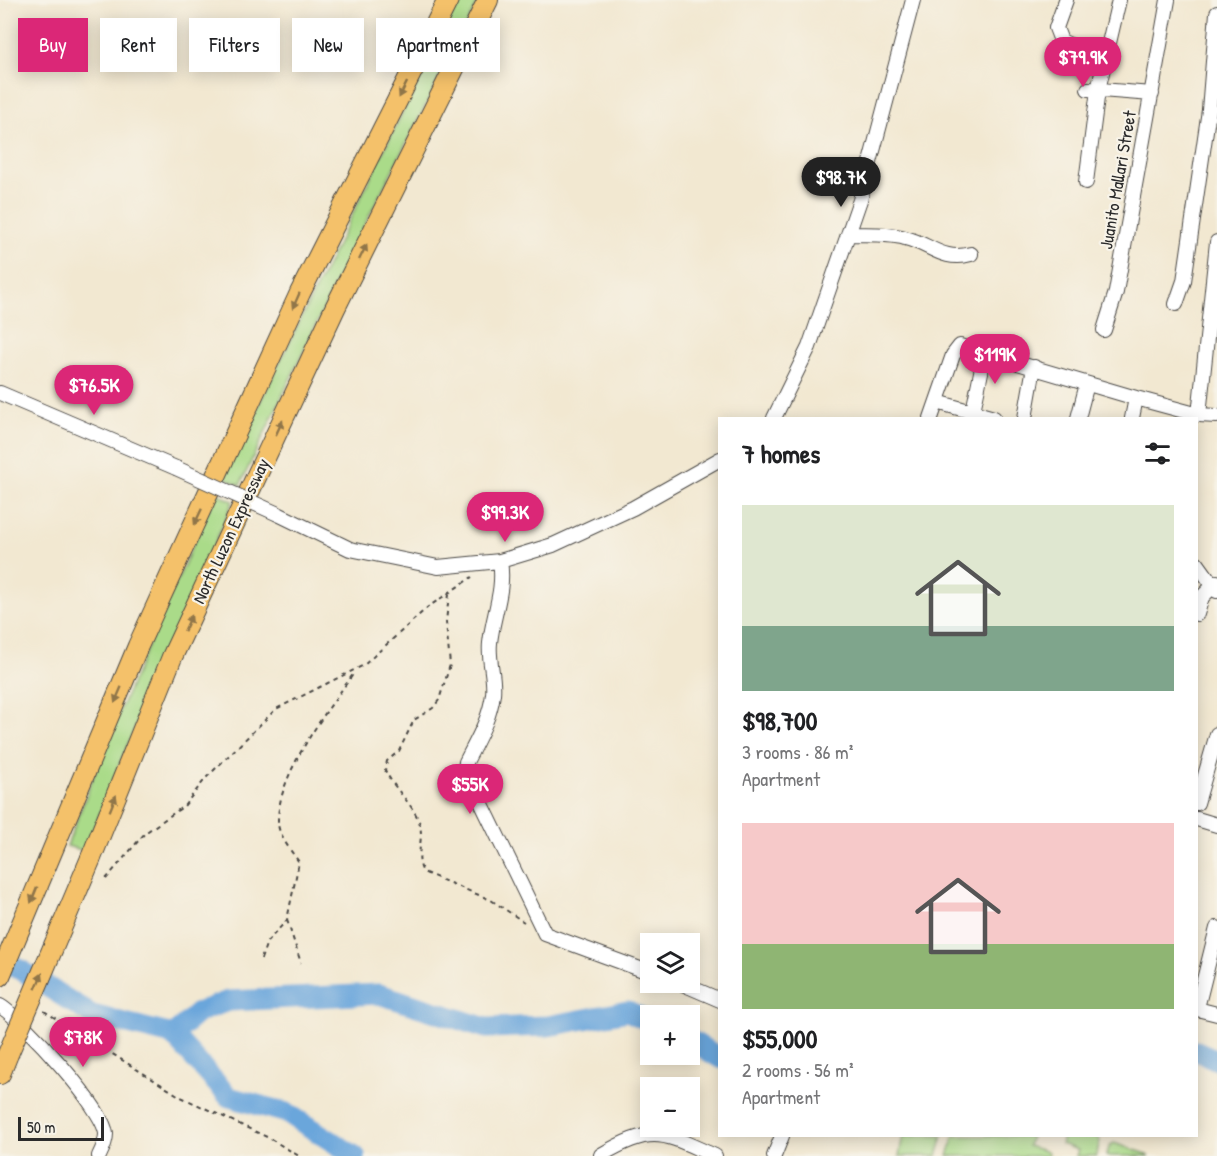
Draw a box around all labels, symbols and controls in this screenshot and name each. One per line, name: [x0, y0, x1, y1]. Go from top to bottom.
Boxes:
chip: Buy: [18, 18, 88, 72]
chip: Rent: [100, 18, 177, 72]
chip: Filters: [189, 18, 280, 72]
chip: New: [292, 18, 364, 72]
chip: Apartment: [376, 18, 500, 72]
pin: $79.9K: [1034, 37, 1132, 88]
text: $79.9K: [1058, 43, 1108, 70]
one-way arrow: [398, 81, 407, 98]
street label: Juanito Mallari Street: [1093, 108, 1142, 251]
pin: $98.7K: [792, 157, 890, 208]
text: $98.7K: [816, 163, 866, 190]
one-way arrow: [358, 243, 368, 260]
one-way arrow: [292, 293, 301, 310]
pin: $119K: [953, 334, 1037, 385]
text: $119K: [974, 340, 1016, 367]
pin: $76.5K: [45, 365, 143, 416]
text: $76.5K: [68, 371, 120, 398]
one-way arrow: [275, 419, 284, 436]
text: 7 homes: [742, 436, 820, 471]
icon: filters: [1141, 437, 1174, 470]
street label: North Luzon Expressway: [186, 454, 275, 607]
pin: $99.3K: [456, 492, 554, 543]
text: $99.3K: [481, 498, 529, 525]
one-way arrow: [193, 508, 202, 525]
icon: home: [904, 544, 1012, 652]
one-way arrow: [183, 614, 193, 632]
one-way arrow: [113, 686, 123, 704]
text: $98,700: [742, 703, 817, 738]
text: 3 rooms · 86 m²: [742, 738, 853, 765]
pin: $55K: [434, 764, 506, 815]
text: Apartment: [742, 765, 820, 792]
text: $55K: [451, 770, 489, 797]
one-way arrow: [108, 794, 118, 812]
icon: home: [904, 862, 1012, 970]
one-way arrow: [29, 886, 39, 904]
map controls: [640, 933, 700, 1137]
button: layers: [640, 933, 700, 993]
one-way arrow: [34, 971, 44, 989]
button: +: [640, 1005, 700, 1065]
pin: $78K: [47, 1017, 119, 1068]
text: $55,000: [742, 1021, 817, 1056]
text: $78K: [63, 1023, 103, 1050]
text: 2 rooms · 56 m²: [742, 1056, 854, 1083]
button: −: [640, 1077, 700, 1137]
text: Apartment: [742, 1083, 820, 1110]
scale bar: [18, 1114, 104, 1142]
text: 50 m: [27, 1116, 56, 1138]

